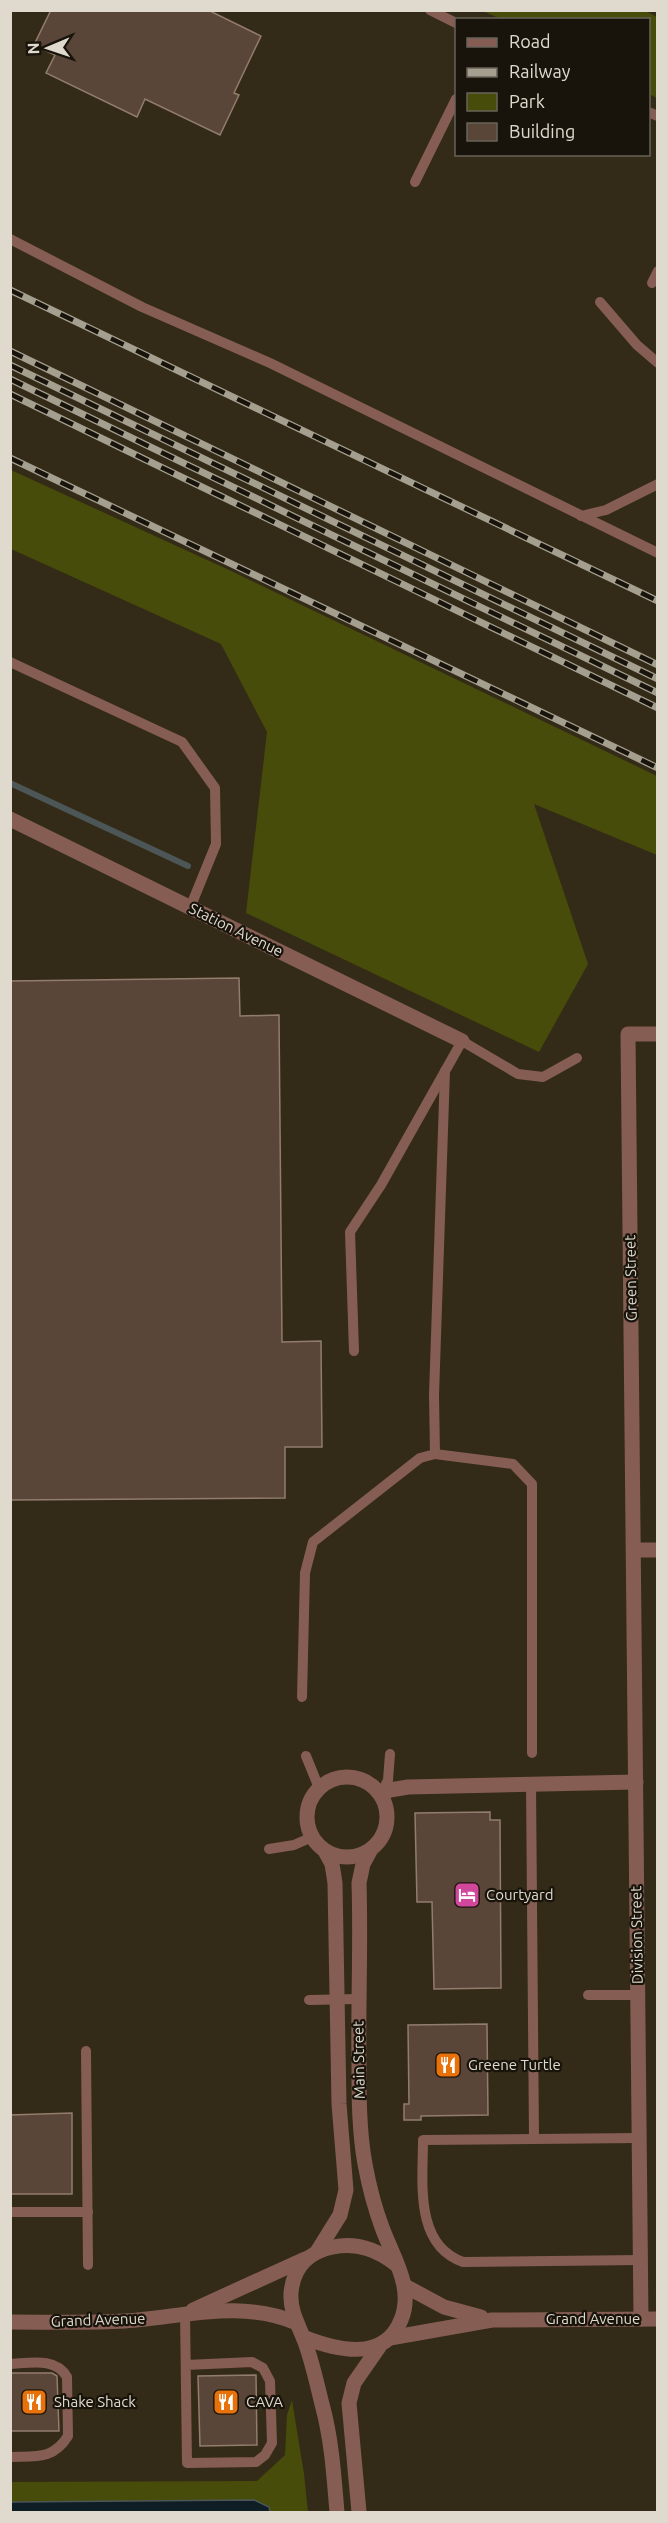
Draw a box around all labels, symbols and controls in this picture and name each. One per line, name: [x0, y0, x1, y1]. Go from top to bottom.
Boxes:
north arrow: [18, 18, 78, 78]
legend: [455, 18, 650, 156]
text: Road: [509, 31, 551, 51]
text: N: [24, 42, 42, 55]
text: Railway: [509, 61, 571, 81]
text: Park: [509, 91, 545, 111]
text: Building: [509, 121, 575, 141]
street label: Station Avenue: [187, 899, 286, 960]
street label: Green Street: [621, 1235, 640, 1321]
hotel icon: Courtyard: [452, 1880, 482, 1910]
place label: Courtyard: [486, 1886, 554, 1903]
street label: Division Street: [627, 1886, 646, 1984]
street label: Main Street: [349, 2021, 368, 2099]
restaurant icon: Greene Turtle: [433, 2050, 463, 2080]
place label: Greene Turtle: [468, 2056, 561, 2073]
street label: Grand Avenue: [50, 2309, 146, 2330]
street label: Grand Avenue: [546, 2310, 640, 2327]
restaurant icon: Shake Shack: [19, 2387, 49, 2417]
restaurant icon: CAVA: [211, 2387, 241, 2417]
place label: Shake Shack: [54, 2393, 136, 2410]
place label: CAVA: [246, 2393, 283, 2410]

